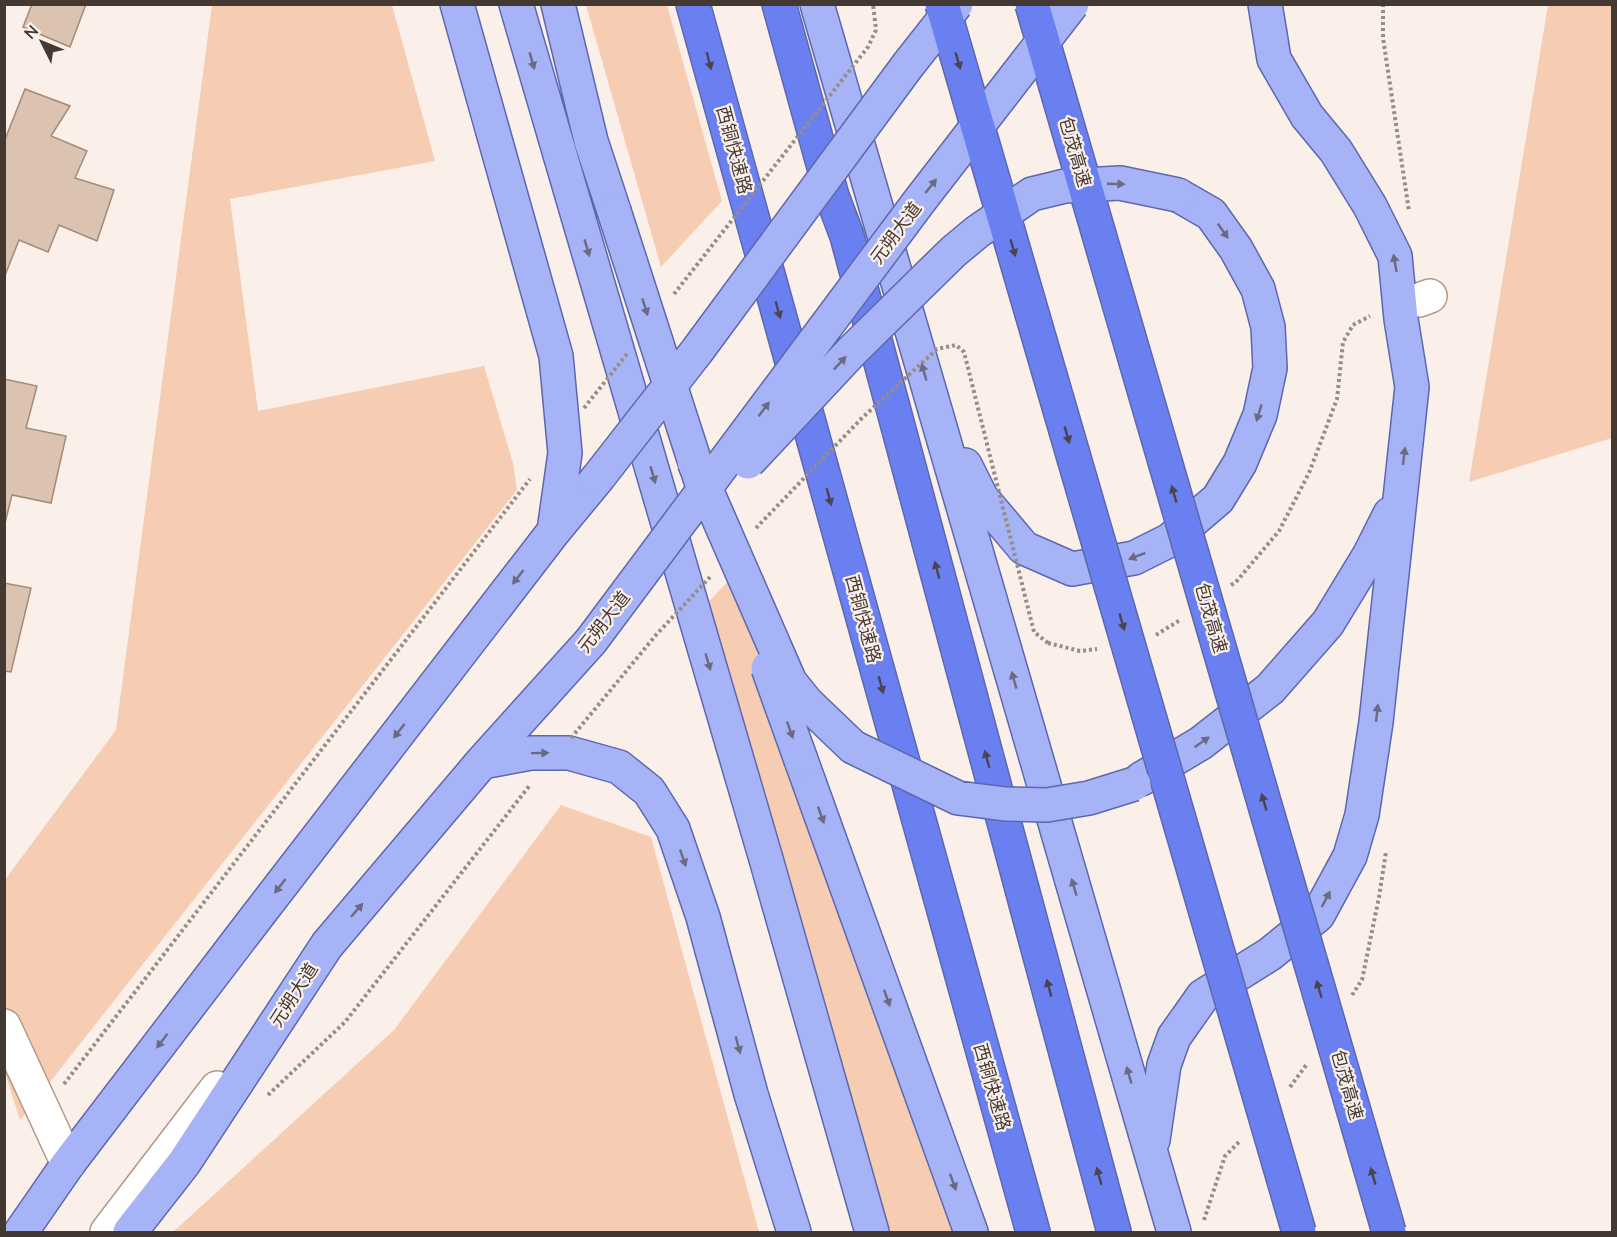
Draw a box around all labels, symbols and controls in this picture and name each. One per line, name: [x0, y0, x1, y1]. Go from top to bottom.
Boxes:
north arrow: [12, 12, 72, 72]
text: N: [20, 21, 44, 44]
one-way arrow: [528, 52, 537, 70]
one-way arrow: [705, 52, 714, 70]
one-way arrow: [954, 52, 963, 70]
street label: 西铜快速路: [711, 103, 757, 197]
street label: 包茂高速: [1054, 114, 1096, 190]
one-way arrow: [925, 178, 937, 193]
one-way arrow: [1107, 180, 1126, 189]
street label: 元朔大道: [865, 197, 927, 269]
one-way arrow: [1217, 222, 1229, 238]
one-way arrow: [583, 239, 592, 257]
one-way arrow: [1009, 239, 1018, 257]
one-way arrow: [1390, 254, 1399, 273]
one-way arrow: [640, 298, 650, 316]
one-way arrow: [773, 300, 783, 319]
one-way arrow: [833, 357, 847, 371]
one-way arrow: [919, 363, 928, 381]
one-way arrow: [758, 402, 770, 418]
one-way arrow: [1254, 404, 1263, 422]
one-way arrow: [1063, 426, 1072, 444]
one-way arrow: [1400, 447, 1409, 466]
one-way arrow: [649, 466, 658, 484]
one-way arrow: [1169, 484, 1178, 502]
one-way arrow: [825, 488, 835, 507]
one-way arrow: [1128, 551, 1146, 561]
one-way arrow: [932, 561, 941, 579]
one-way arrow: [512, 569, 524, 585]
street label: 西铜快速路: [840, 572, 886, 666]
street label: 包茂高速: [1190, 580, 1232, 656]
street label: 元朔大道: [572, 586, 636, 658]
one-way arrow: [1118, 613, 1127, 631]
one-way arrow: [704, 654, 713, 672]
one-way arrow: [1009, 671, 1018, 689]
one-way arrow: [877, 676, 887, 695]
one-way arrow: [1372, 703, 1381, 722]
one-way arrow: [786, 721, 796, 739]
one-way arrow: [393, 724, 405, 739]
one-way arrow: [1193, 736, 1209, 748]
one-way arrow: [531, 749, 550, 758]
one-way arrow: [982, 750, 992, 768]
one-way arrow: [1259, 793, 1268, 811]
one-way arrow: [816, 806, 826, 824]
one-way arrow: [678, 850, 688, 868]
one-way arrow: [273, 878, 286, 894]
one-way arrow: [1069, 878, 1078, 896]
one-way arrow: [1321, 891, 1331, 908]
one-way arrow: [350, 903, 363, 918]
street label: 元朔大道: [264, 958, 324, 1032]
one-way arrow: [1043, 978, 1053, 997]
one-way arrow: [1314, 980, 1323, 998]
one-way arrow: [882, 989, 892, 1007]
one-way arrow: [155, 1033, 168, 1049]
one-way arrow: [733, 1036, 743, 1055]
street label: 西铜快速路: [968, 1040, 1016, 1134]
street label: 包茂高速: [1326, 1047, 1368, 1123]
one-way arrow: [1124, 1066, 1133, 1084]
one-way arrow: [1094, 1167, 1103, 1185]
one-way arrow: [1368, 1167, 1377, 1185]
one-way arrow: [948, 1173, 958, 1191]

